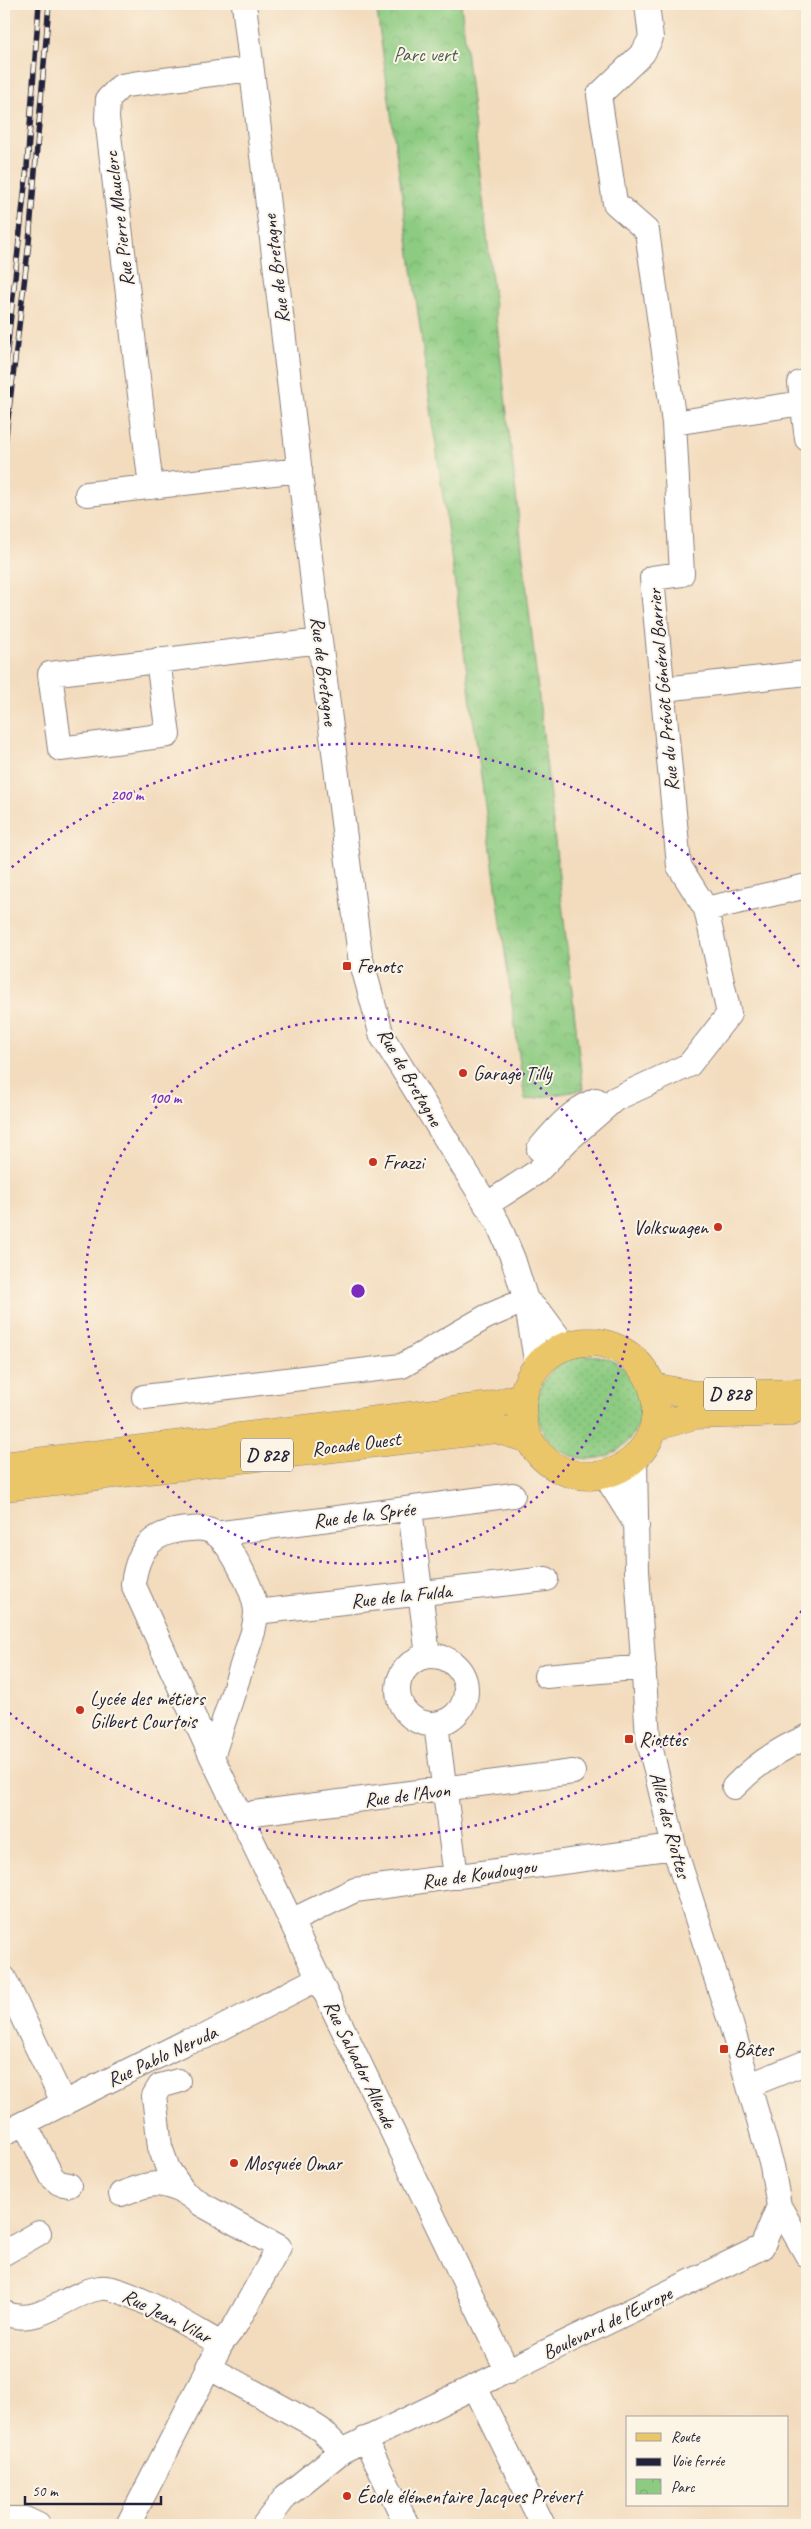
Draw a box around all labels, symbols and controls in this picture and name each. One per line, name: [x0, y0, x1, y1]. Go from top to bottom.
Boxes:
park label: Parc vert: [393, 42, 459, 67]
street label: Rue Pierre Mauclerc: [98, 149, 140, 288]
street label: Rue de Bretagne: [257, 212, 295, 325]
street label: Rue du Prévôt Général Barrier: [642, 586, 684, 792]
street label: Rue de Bretagne: [305, 615, 343, 728]
text: 200 m: [111, 786, 145, 805]
place label: Fenots: [357, 954, 404, 979]
marker: Fenots: [341, 960, 353, 972]
street label: Rue de Bretagne: [372, 1023, 449, 1132]
place label: Garage Tilly: [473, 1061, 553, 1086]
marker: Garage Tilly: [457, 1067, 469, 1079]
text: 100 m: [149, 1089, 183, 1108]
place label: Frazzi: [383, 1150, 426, 1175]
marker: Frazzi: [367, 1156, 379, 1168]
place label: Volkswagen: [633, 1215, 709, 1240]
marker: Volkswagen: [712, 1221, 724, 1233]
centre of rings: [349, 1282, 367, 1300]
road number: D 828: [704, 1378, 756, 1410]
street label: Rocade Ouest: [310, 1426, 404, 1462]
road number: D 828: [241, 1438, 293, 1472]
street label: Rue de la Sprée: [312, 1496, 418, 1534]
street label: Rue de la Fulda: [349, 1578, 454, 1614]
place label: Lycée des métiers Gilbert Courtois: [90, 1686, 207, 1734]
marker: Lycée des métiers Gilbert Courtois: [74, 1704, 86, 1716]
place label: Riottes: [639, 1727, 689, 1752]
marker: Riottes: [623, 1733, 635, 1745]
street label: Allée des Riottes: [644, 1769, 697, 1883]
street label: Rue de l'Avon: [363, 1777, 452, 1813]
street label: Rue de Koudougou: [420, 1853, 539, 1894]
street label: Rue Salvador Allende: [318, 1996, 402, 2133]
street label: Rue Pablo Neruda: [103, 2019, 222, 2092]
place label: Bâtes: [734, 2037, 775, 2062]
marker: Bâtes: [718, 2043, 730, 2055]
place label: Mosquée Omar: [244, 2151, 344, 2176]
marker: Mosquée Omar: [228, 2157, 240, 2169]
street label: Boulevard de l'Europe: [538, 2280, 677, 2365]
street label: Rue Jean Vilar: [118, 2283, 217, 2350]
legend: [626, 2416, 788, 2506]
text: Route: [671, 2428, 701, 2447]
text: Voie ferrée: [671, 2452, 725, 2471]
scale bar: [25, 2474, 161, 2506]
text: Parc: [671, 2478, 695, 2497]
text: 50 m: [32, 2482, 59, 2501]
place label: École élémentaire Jacques Prévert: [357, 2484, 584, 2509]
marker: École élémentaire Jacques Prévert: [341, 2490, 353, 2502]

